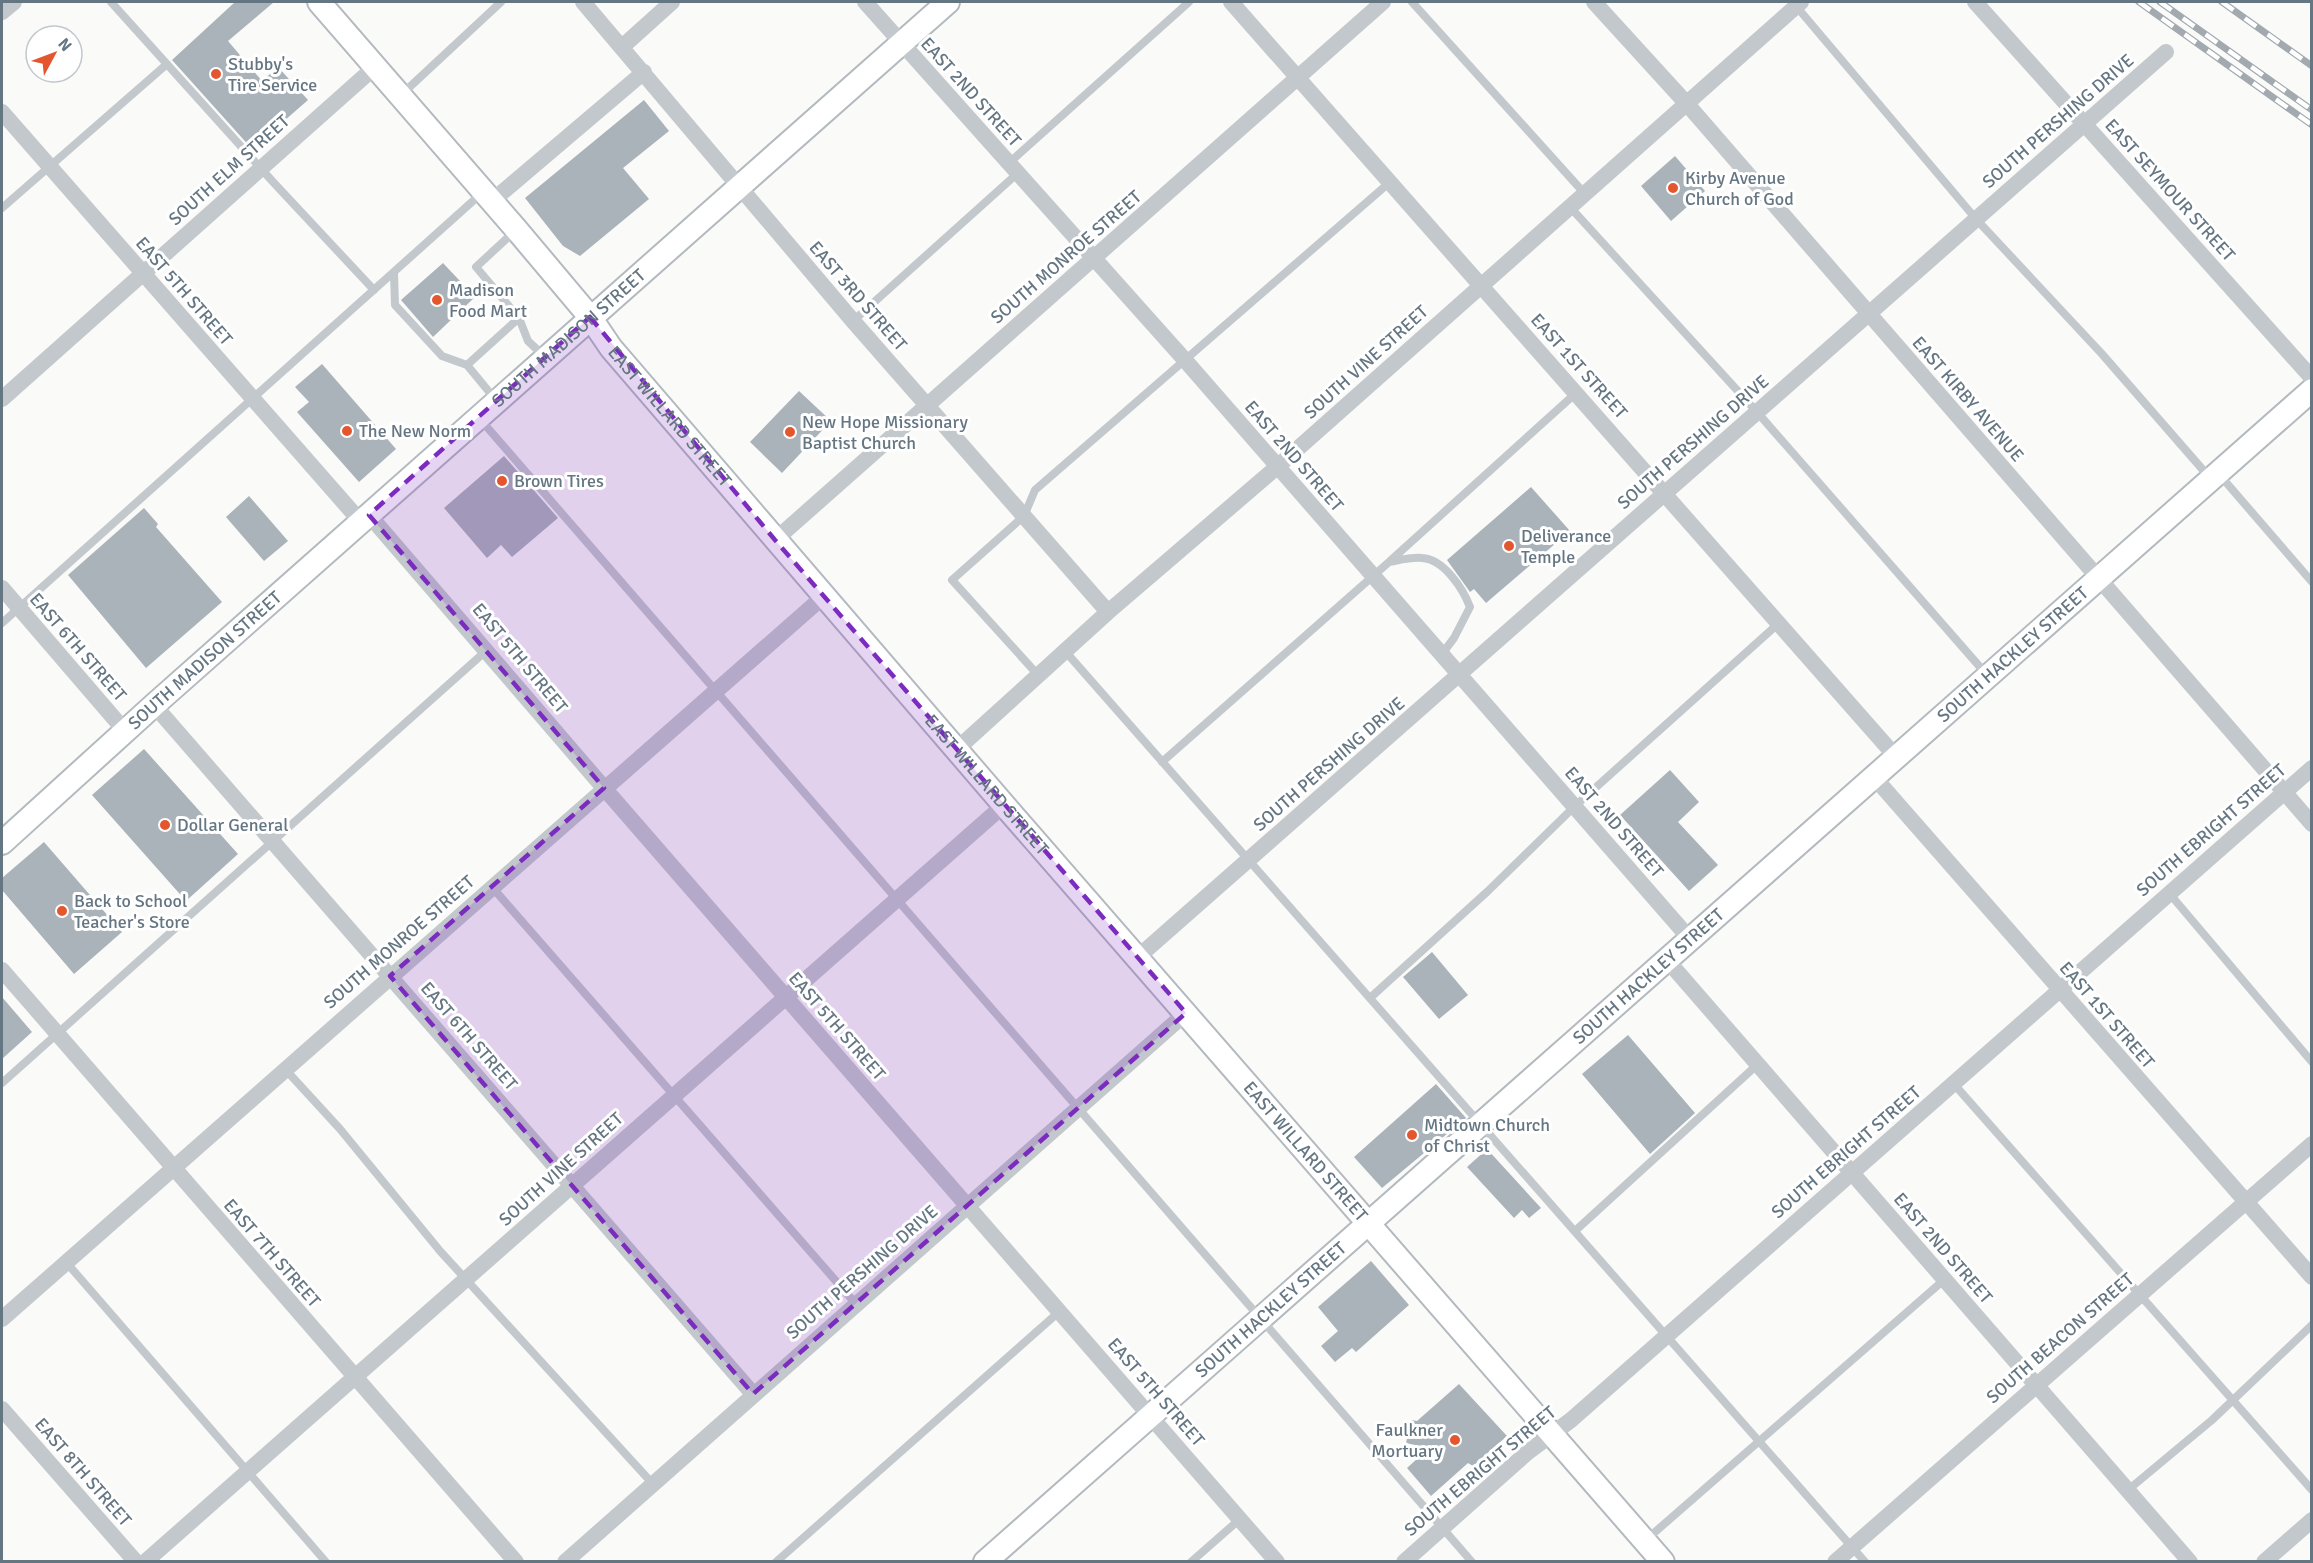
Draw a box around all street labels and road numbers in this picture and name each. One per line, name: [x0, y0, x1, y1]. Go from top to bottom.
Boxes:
street label: EAST 2ND STREET: [916, 33, 1026, 151]
street label: SOUTH PERSHING DRIVE: [1978, 49, 2138, 193]
street label: SOUTH ELM STREET: [164, 110, 294, 230]
street label: EAST SEYMOUR STREET: [2100, 114, 2240, 266]
street label: SOUTH MONROE STREET: [986, 186, 1146, 328]
street label: EAST 5TH STREET: [131, 232, 237, 350]
street label: EAST 3RD STREET: [804, 237, 912, 355]
street label: SOUTH MADISON STREET: [487, 264, 650, 412]
street label: SOUTH VINE STREET: [1299, 300, 1433, 423]
street label: EAST 1ST STREET: [1526, 309, 1632, 423]
street label: EAST KIRBY AVENUE: [1908, 332, 2028, 466]
street label: EAST WILLARD STREET: [603, 341, 736, 491]
street label: SOUTH PERSHING DRIVE: [1613, 370, 1773, 514]
street label: EAST 2ND STREET: [1240, 396, 1348, 516]
street label: SOUTH HACKLEY STREET: [1933, 582, 2093, 727]
street label: SOUTH MADISON STREET: [123, 586, 286, 734]
street label: EAST 6TH STREET: [25, 588, 131, 706]
street label: EAST 5TH STREET: [468, 599, 572, 718]
street label: SOUTH PERSHING DRIVE: [1249, 692, 1409, 836]
street label: EAST WILLARD STREET: [920, 710, 1053, 860]
street label: SOUTH EBRIGHT STREET: [2132, 759, 2290, 901]
street label: EAST 2ND STREET: [1560, 762, 1668, 882]
street label: SOUTH MONROE STREET: [319, 871, 479, 1013]
street label: SOUTH HACKLEY STREET: [1568, 904, 1729, 1049]
street label: EAST 1ST STREET: [2055, 957, 2159, 1073]
street label: EAST 5TH STREET: [784, 967, 890, 1085]
street label: EAST 6TH STREET: [416, 977, 522, 1095]
street label: EAST WILLARD STREET: [1239, 1077, 1373, 1226]
street label: SOUTH EBRIGHT STREET: [1767, 1081, 1925, 1223]
street label: SOUTH VINE STREET: [494, 1107, 628, 1230]
street label: EAST 2ND STREET: [1889, 1188, 1997, 1308]
street label: EAST 7TH STREET: [219, 1194, 325, 1312]
street label: SOUTH PERSHING DRIVE: [782, 1200, 942, 1344]
street label: SOUTH HACKLEY STREET: [1190, 1237, 1351, 1382]
street label: SOUTH BEACON STREET: [1982, 1268, 2138, 1408]
street label: EAST 5TH STREET: [1103, 1333, 1209, 1451]
street label: SOUTH EBRIGHT STREET: [1400, 1401, 1560, 1541]
street label: EAST 8TH STREET: [30, 1413, 136, 1531]

